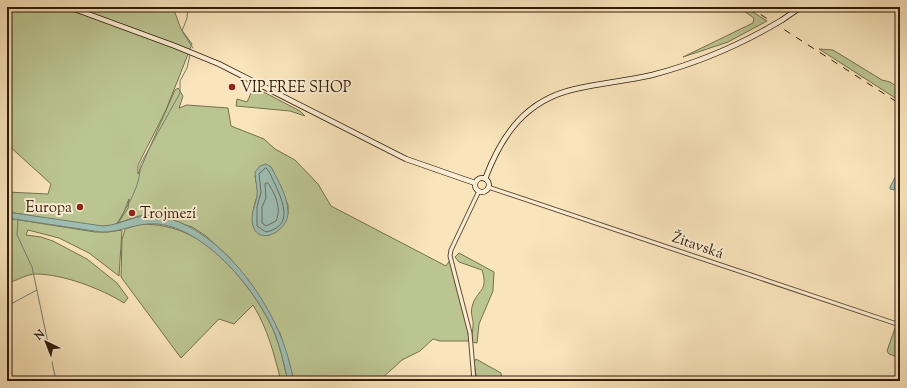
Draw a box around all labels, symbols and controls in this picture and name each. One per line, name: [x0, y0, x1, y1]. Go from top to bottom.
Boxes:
place label: VIP FREE SHOP: [240, 78, 352, 99]
marker: VIP FREE SHOP: [227, 82, 237, 92]
place label: Europa: [25, 198, 72, 219]
marker: Europa: [75, 202, 85, 212]
place label: Trojmezí: [140, 204, 196, 225]
marker: Trojmezí: [127, 208, 137, 218]
street label: Žitavská: [669, 227, 727, 265]
north arrow: [26, 322, 66, 362]
text: N: [30, 326, 49, 345]

